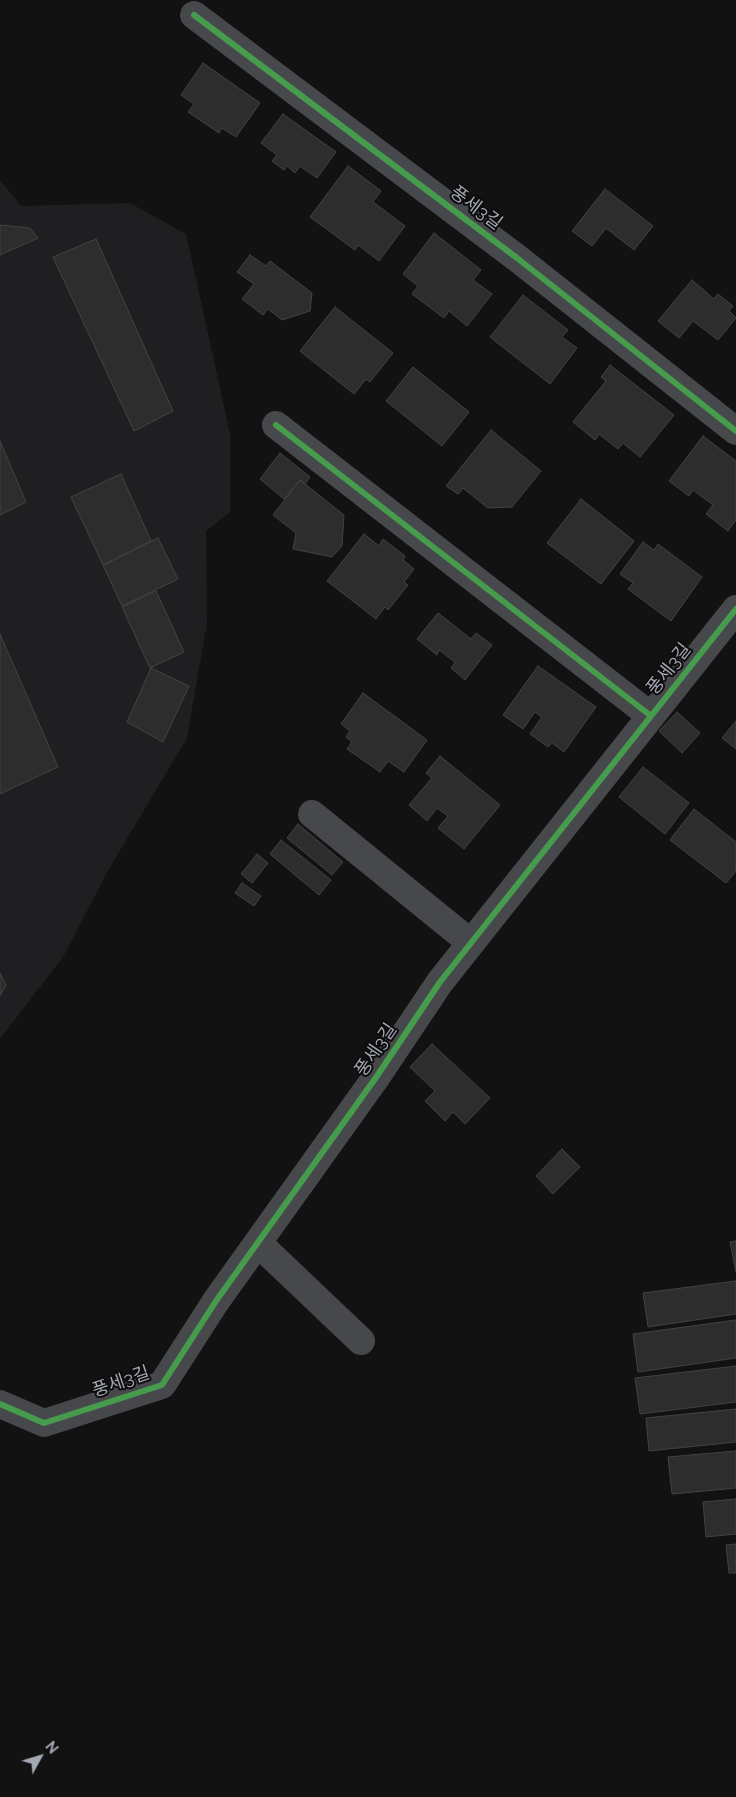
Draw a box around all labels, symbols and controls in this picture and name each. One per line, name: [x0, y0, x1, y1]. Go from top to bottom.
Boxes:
street label: 풍세3길: [446, 182, 506, 234]
street label: 풍세3길: [642, 639, 696, 699]
street label: 풍세3길: [350, 1019, 402, 1081]
street label: 풍세3길: [89, 1362, 153, 1402]
north arrow: [15, 1732, 65, 1782]
text: N: [42, 1738, 61, 1757]

